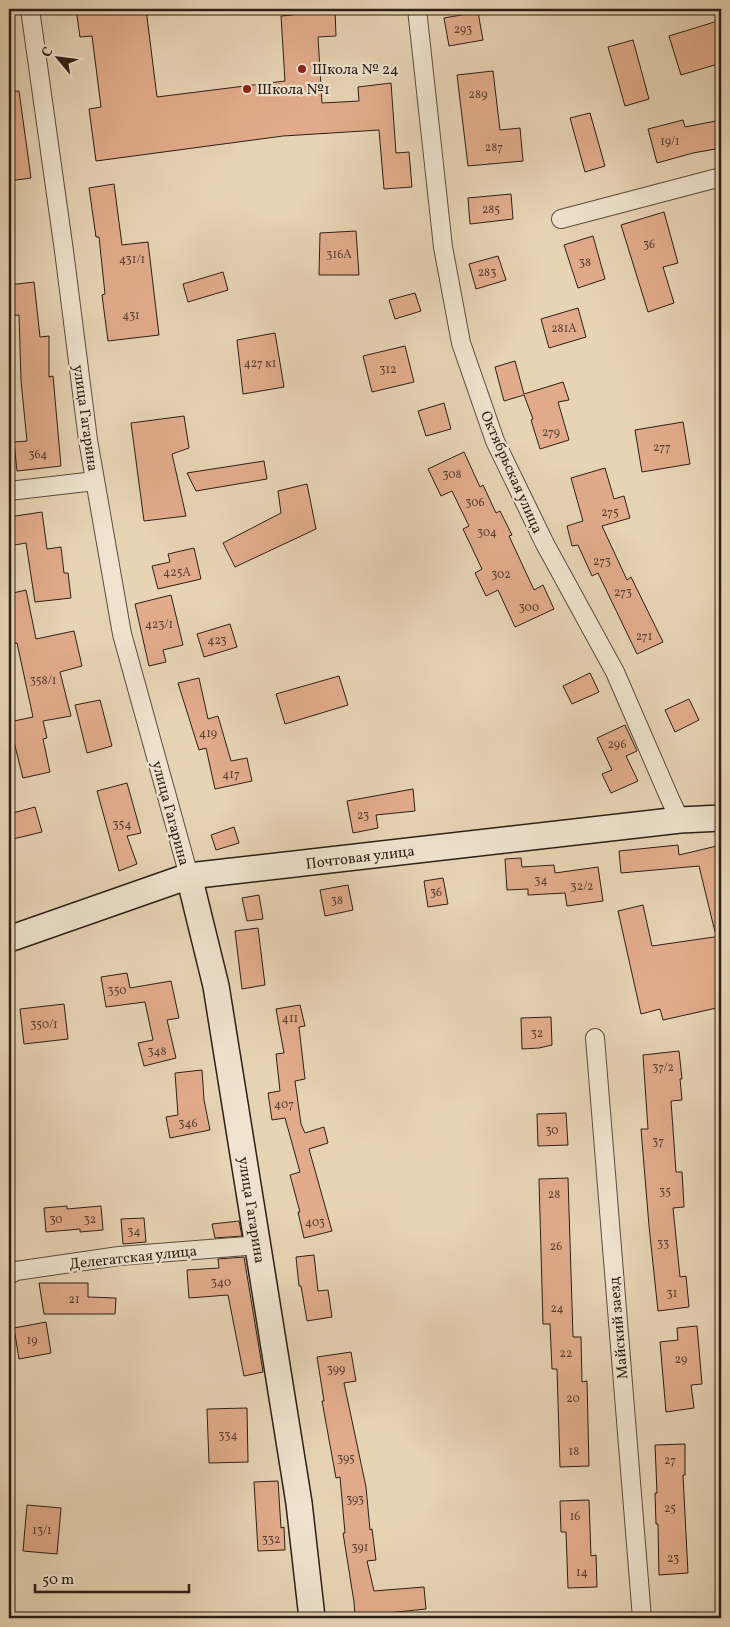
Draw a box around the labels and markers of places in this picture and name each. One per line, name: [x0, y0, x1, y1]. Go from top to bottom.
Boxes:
place label: Школа № 24: [312, 60, 399, 81]
marker: Школа № 24: [296, 63, 308, 75]
place label: Школа №1: [257, 80, 330, 101]
marker: Школа №1: [241, 83, 253, 95]

